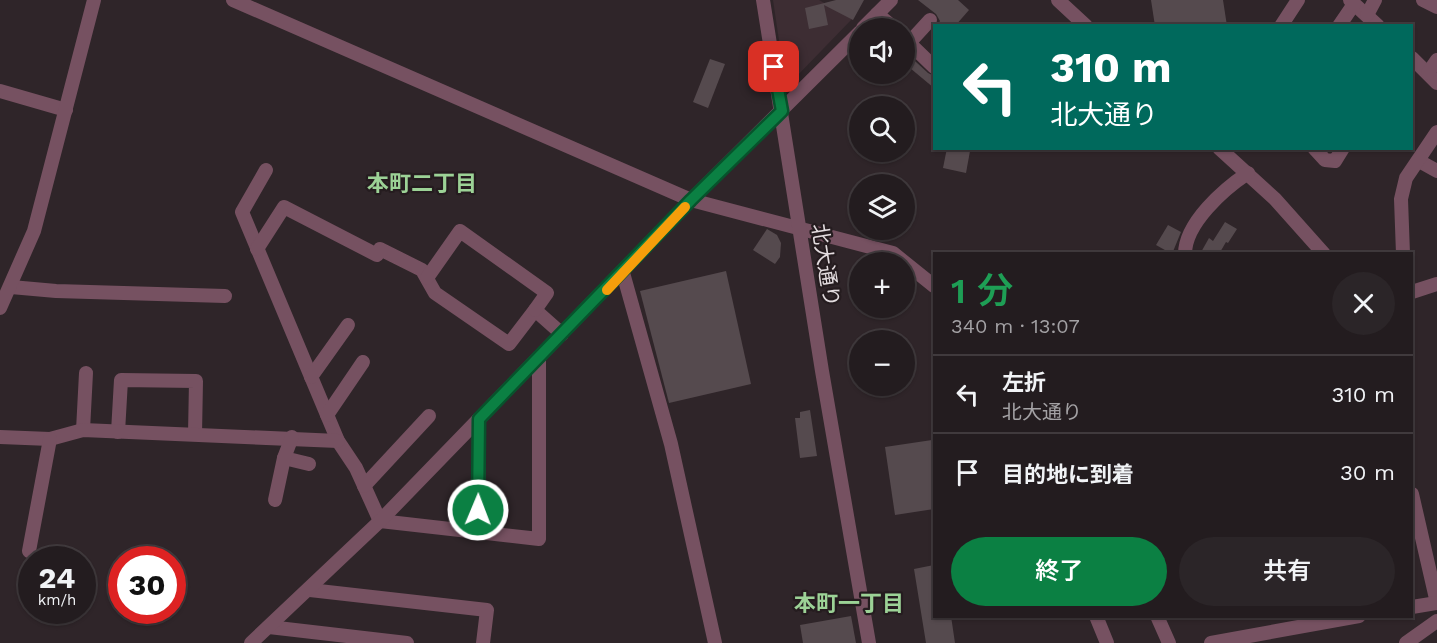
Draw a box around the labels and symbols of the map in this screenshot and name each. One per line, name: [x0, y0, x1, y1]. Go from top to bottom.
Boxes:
pin: [748, 41, 799, 92]
district label: 本町二丁目: [367, 171, 477, 196]
street label: 北大通り: [807, 222, 845, 308]
position arrow: [446, 478, 510, 542]
speed limit sign: 30: [108, 546, 186, 624]
district label: 本町一丁目: [794, 591, 904, 616]

